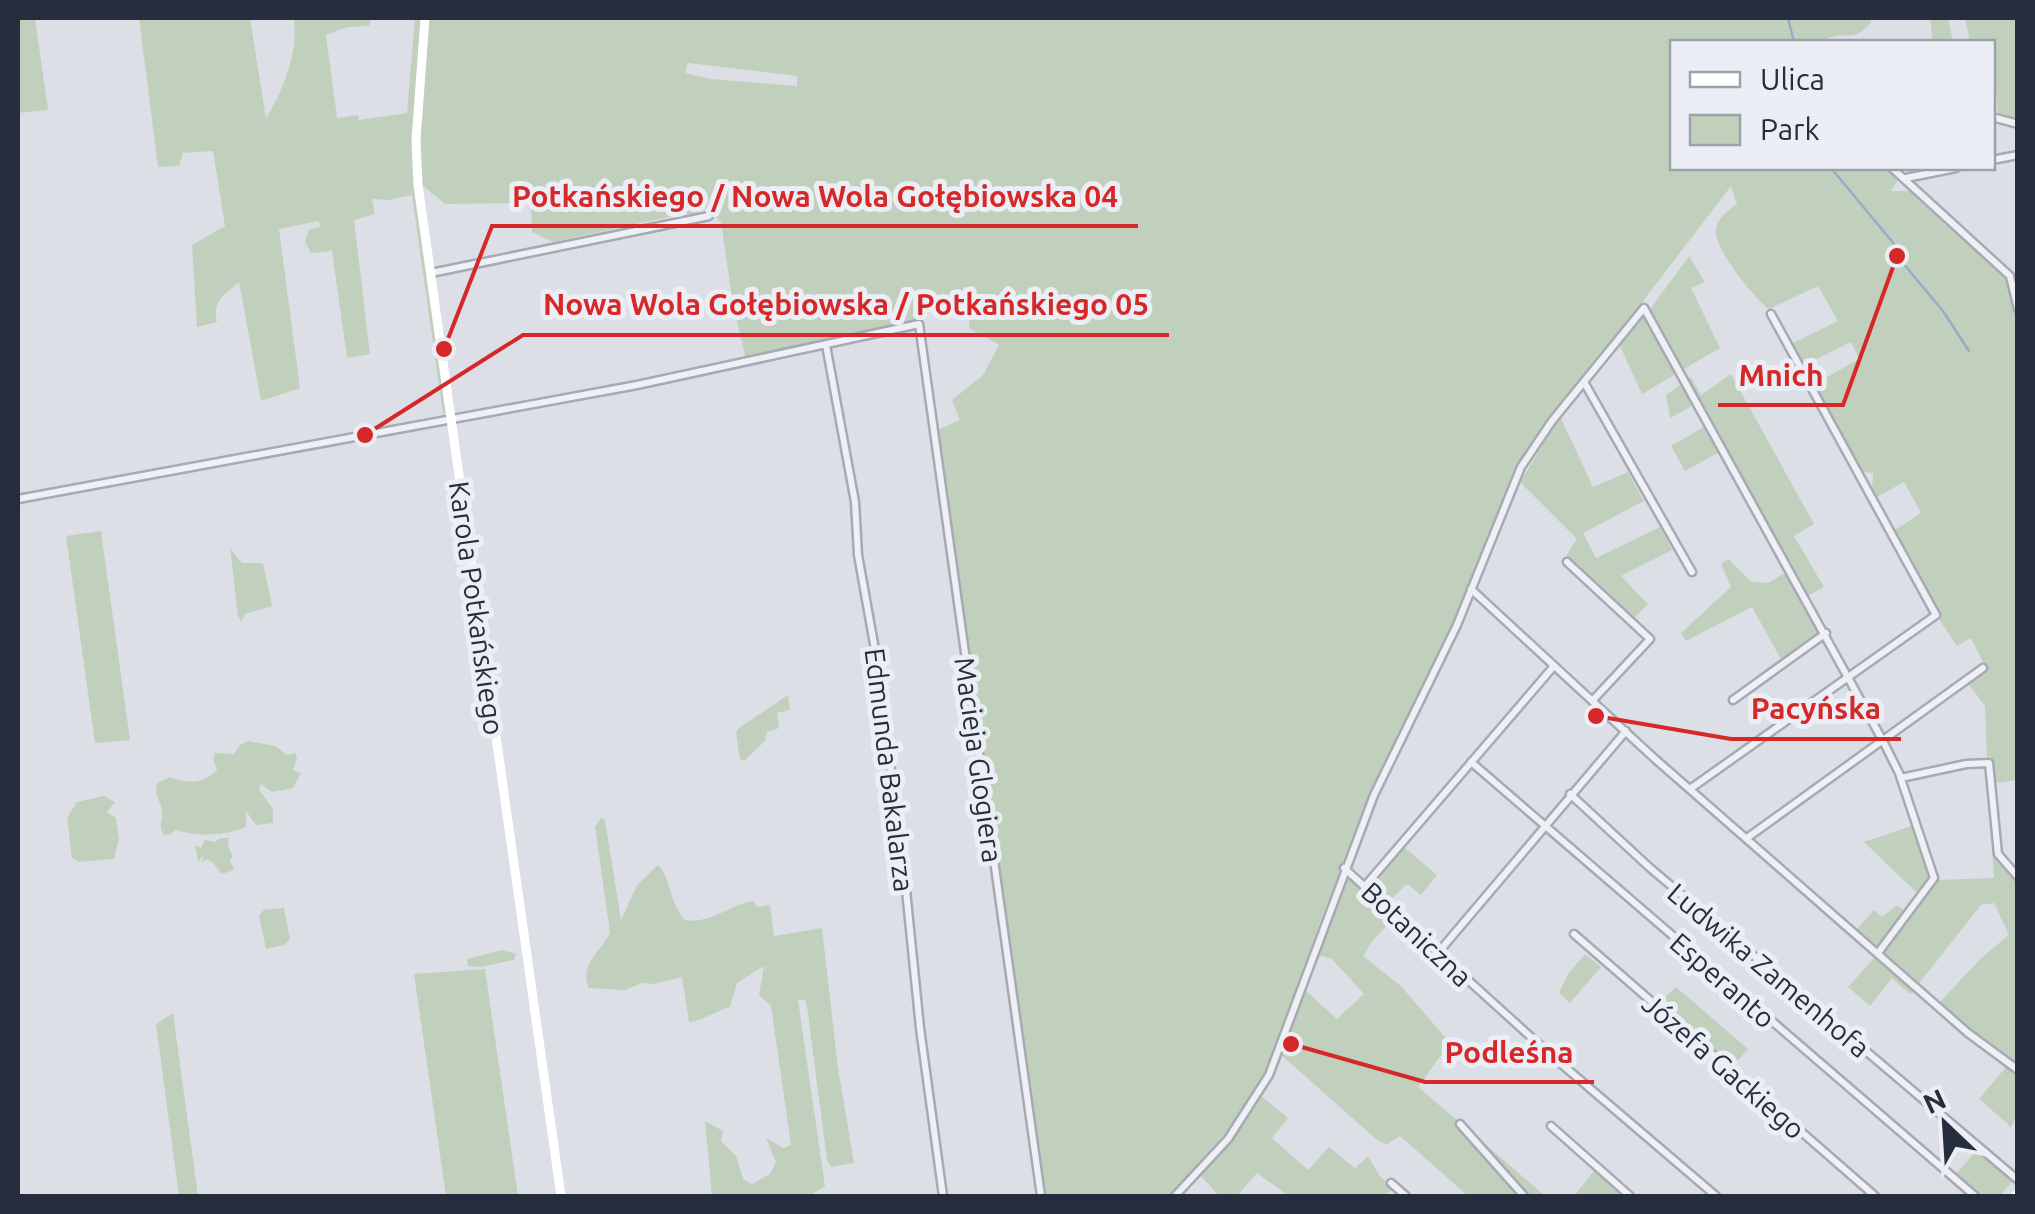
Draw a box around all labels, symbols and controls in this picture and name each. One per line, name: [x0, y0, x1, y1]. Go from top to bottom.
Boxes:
legend: [1670, 40, 1995, 170]
text: Ulica: [1760, 62, 1825, 96]
text: Park: [1760, 112, 1820, 146]
callout: Potkańskiego / Nowa Wola Gołębiowska 04: [492, 166, 1138, 226]
text: Potkańskiego / Nowa Wola Gołębiowska 04: [512, 179, 1118, 213]
callout: Nowa Wola Gołębiowska / Potkańskiego 05: [523, 275, 1169, 335]
text: Nowa Wola Gołębiowska / Potkańskiego 05: [543, 287, 1149, 321]
callout: Mnich: [1718, 345, 1843, 405]
text: Mnich: [1739, 358, 1823, 392]
street label: Karola Potkańskiego: [444, 479, 510, 737]
street label: Edmunda Bakalarza: [860, 646, 920, 894]
street label: Macieja Glogiera: [949, 655, 1009, 865]
callout: Pacyńska: [1731, 679, 1901, 739]
text: Pacyńska: [1751, 691, 1881, 725]
street label: Botaniczna: [1356, 875, 1478, 993]
street label: Ludwika Zamenhofa: [1662, 877, 1876, 1063]
street label: Esperanto: [1665, 926, 1781, 1034]
street label: Józefa Gackiego: [1637, 987, 1811, 1145]
callout: Podleśna: [1425, 1022, 1594, 1082]
text: Podleśna: [1445, 1035, 1573, 1069]
north arrow: [1895, 1074, 1995, 1174]
text: N: [1918, 1082, 1950, 1119]

